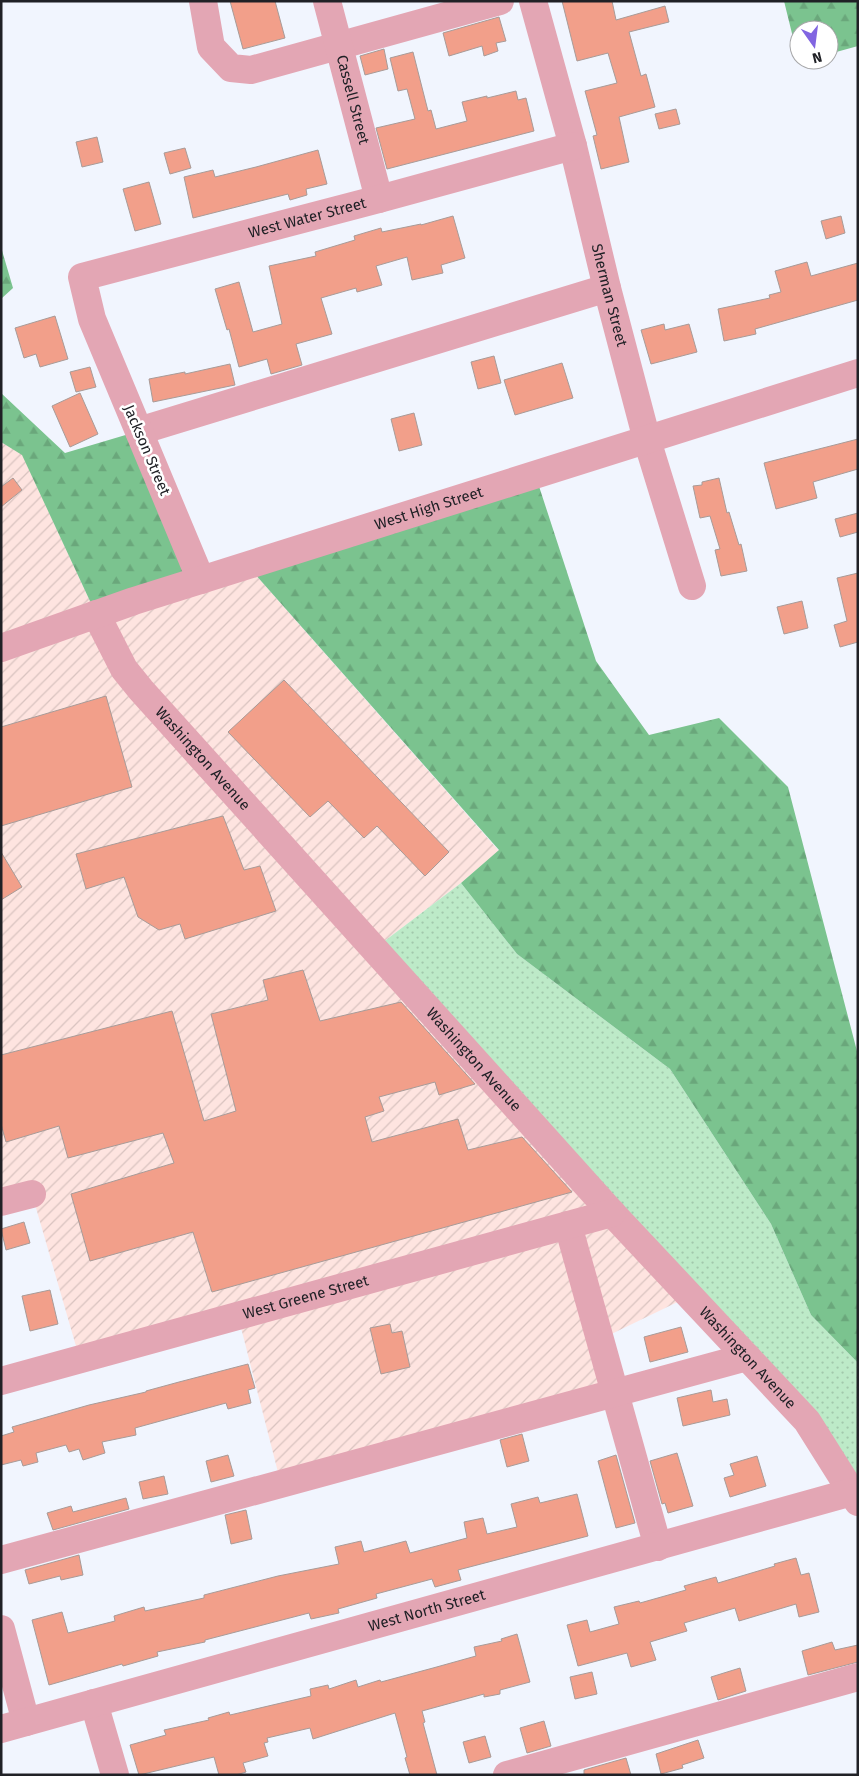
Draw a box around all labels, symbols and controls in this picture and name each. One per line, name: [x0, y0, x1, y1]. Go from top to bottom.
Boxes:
north arrow: [789, 20, 839, 70]
text: N: [810, 48, 824, 67]
street label: Cassell Street: [333, 53, 373, 147]
street label: West Water Street: [247, 194, 369, 242]
street label: Sherman Street: [588, 242, 631, 349]
street label: Jackson Street: [120, 402, 174, 499]
street label: West High Street: [372, 483, 486, 534]
street label: Washington Avenue: [151, 703, 254, 814]
street label: Washington Avenue: [423, 1004, 525, 1115]
street label: West Greene Street: [241, 1271, 371, 1323]
street label: Washington Avenue: [696, 1303, 800, 1413]
street label: West North Street: [366, 1585, 488, 1635]

